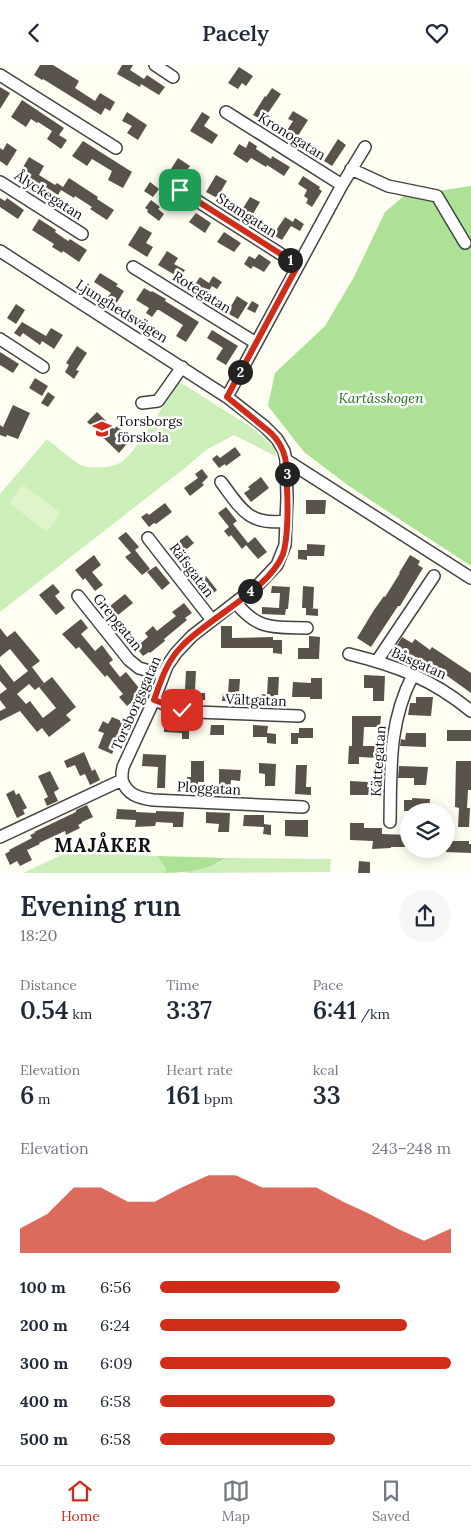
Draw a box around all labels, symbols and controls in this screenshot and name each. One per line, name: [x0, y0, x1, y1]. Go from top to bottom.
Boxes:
icon: back: [20, 19, 48, 47]
text: Pacely: [202, 19, 269, 47]
icon: heart: [423, 19, 451, 47]
street label: Kronogatan: [255, 108, 330, 164]
street label: Ålyckegatan: [10, 166, 87, 224]
pin: [159, 169, 201, 211]
icon: arrive: [166, 176, 194, 204]
street label: Stamgatan: [213, 189, 281, 242]
pin: 1: [278, 247, 302, 273]
text: 1: [288, 251, 293, 269]
street label: Rotegatan: [169, 267, 235, 317]
street label: Ljunghedsvägen: [73, 275, 172, 347]
pin: 2: [228, 359, 252, 385]
text: 2: [237, 363, 244, 381]
park label: Kartåsskogen: [338, 389, 424, 407]
place label: Torsborgs förskola: [117, 412, 183, 446]
school or university icon: Torsborgs förskola: [91, 418, 113, 440]
pin: 3: [274, 461, 300, 487]
text: 3: [284, 465, 291, 483]
street label: Räfsgatan: [166, 539, 219, 601]
pin: 4: [238, 579, 262, 603]
text: 4: [247, 582, 254, 600]
street label: Grepgatan: [89, 590, 147, 655]
street label: Båsgatan: [389, 643, 450, 683]
street label: Torsborgsgatan: [107, 652, 165, 753]
pin: [161, 689, 203, 731]
street label: Vältgatan: [224, 690, 287, 710]
icon: check: [168, 696, 196, 724]
street label: Kättegatan: [367, 724, 389, 797]
street label: Ploggatan: [176, 777, 242, 799]
map controls: [400, 803, 455, 858]
button: layers: [400, 803, 455, 858]
district label: MAJÅKER: [54, 832, 152, 857]
text: Evening run: [20, 888, 181, 924]
button: share: [399, 890, 451, 942]
text: 18:20: [20, 925, 57, 945]
text: Distance: [20, 976, 77, 994]
text: Time: [166, 976, 199, 994]
text: Pace: [313, 976, 343, 994]
text: 0.54: [20, 994, 69, 1026]
text: 3:37: [166, 994, 212, 1026]
text: 6:41: [313, 994, 357, 1026]
text: km: [69, 1005, 92, 1023]
text: /km: [357, 1005, 390, 1023]
text: Elevation: [20, 1061, 80, 1079]
text: Heart rate: [166, 1061, 233, 1079]
text: kcal: [313, 1061, 339, 1079]
text: 6: [20, 1079, 34, 1111]
text: 161: [166, 1079, 200, 1111]
text: 33: [313, 1079, 341, 1111]
text: m: [34, 1090, 51, 1108]
text: bpm: [200, 1090, 233, 1108]
text: Elevation: [20, 1138, 89, 1158]
text: 243–248 m: [372, 1138, 451, 1158]
text: 100 m: [20, 1277, 66, 1297]
text: 6:56: [100, 1277, 131, 1297]
text: 200 m: [20, 1315, 68, 1335]
text: 6:24: [100, 1315, 130, 1335]
text: 300 m: [20, 1353, 68, 1373]
text: 6:09: [100, 1353, 132, 1373]
text: 400 m: [20, 1391, 68, 1411]
text: 6:58: [100, 1391, 131, 1411]
text: 500 m: [20, 1429, 68, 1449]
text: 6:58: [100, 1429, 131, 1449]
tab: Home: [61, 1477, 100, 1525]
tab: Map: [222, 1477, 250, 1525]
tab: Saved: [372, 1477, 410, 1525]

